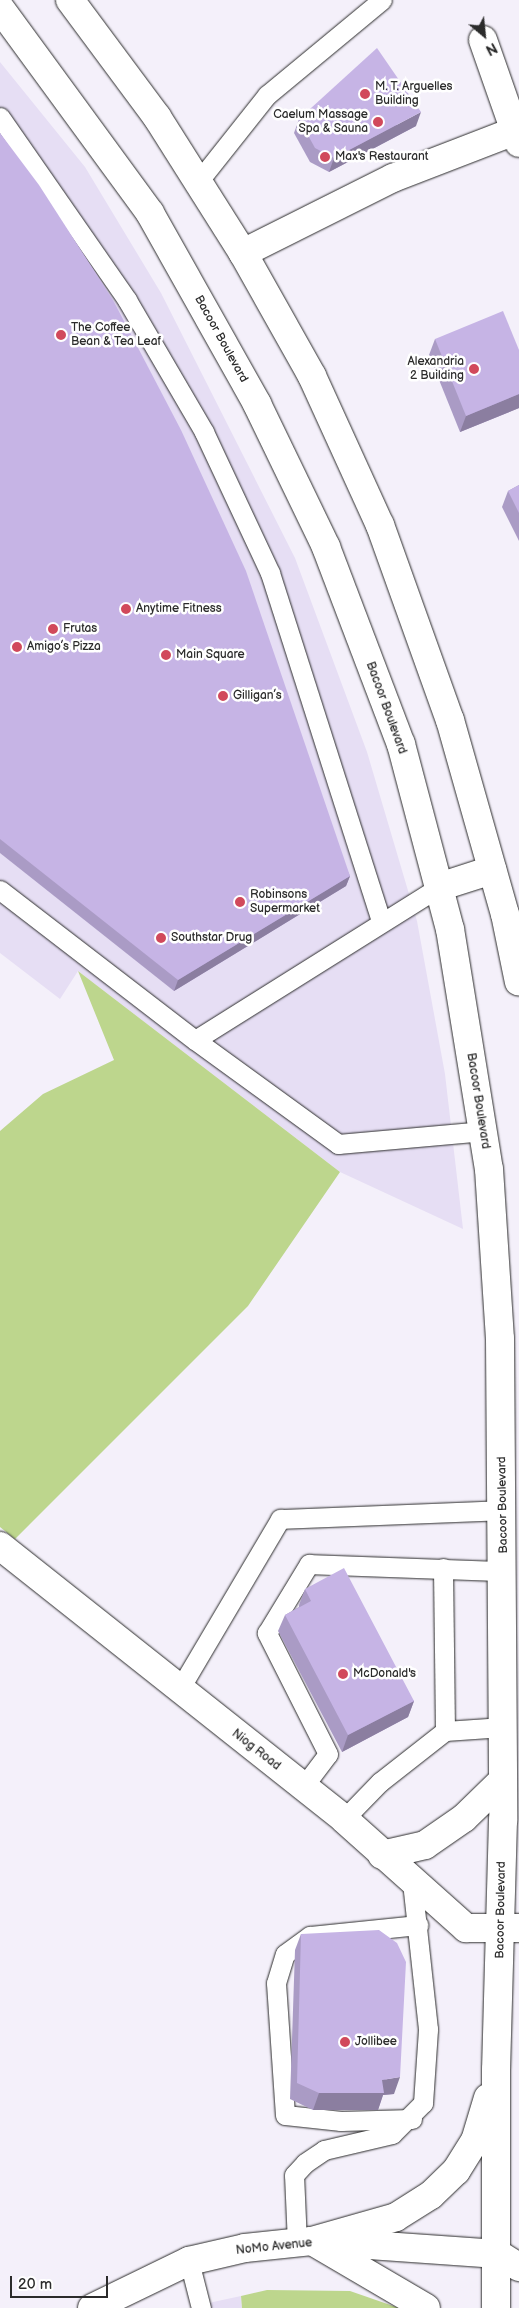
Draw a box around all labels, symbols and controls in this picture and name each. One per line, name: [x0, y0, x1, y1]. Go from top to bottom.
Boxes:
north arrow: [459, 10, 509, 60]
text: N: [483, 39, 500, 59]
place label: M. T. Arguelles Building: [375, 80, 453, 108]
marker: M. T. Arguelles Building: [359, 88, 371, 100]
place label: Caelum Massage Spa & Sauna: [273, 108, 368, 136]
marker: Caelum Massage Spa & Sauna: [372, 116, 384, 128]
place label: Max's Restaurant: [335, 150, 428, 164]
marker: Max's Restaurant: [319, 151, 331, 163]
street label: Bacoor Boulevard: [191, 293, 251, 385]
place label: The Coffee Bean & Tea Leaf: [71, 321, 162, 349]
marker: The Coffee Bean & Tea Leaf: [55, 329, 67, 341]
place label: Alexandria 2 Building: [408, 355, 464, 383]
marker: Alexandria 2 Building: [468, 363, 480, 375]
place label: Anytime Fitness: [136, 602, 222, 616]
marker: Anytime Fitness: [120, 603, 132, 615]
place label: Frutas: [63, 622, 97, 636]
marker: Frutas: [47, 623, 59, 635]
place label: Amigo’s Pizza: [27, 640, 101, 654]
marker: Amigo’s Pizza: [11, 641, 23, 653]
place label: Main Square: [176, 648, 245, 662]
marker: Main Square: [160, 649, 172, 661]
street label: Bacoor Boulevard: [363, 660, 409, 756]
place label: Gilligan’s: [233, 689, 282, 703]
marker: Gilligan’s: [217, 690, 229, 702]
place label: Robinsons Supermarket: [250, 888, 320, 916]
marker: Robinsons Supermarket: [234, 896, 246, 908]
place label: Southstar Drug: [171, 931, 252, 945]
marker: Southstar Drug: [155, 932, 167, 944]
street label: Bacoor Boulevard: [463, 1052, 493, 1150]
street label: Bacoor Boulevard: [495, 1456, 511, 1554]
place label: McDonald's: [353, 1667, 416, 1681]
marker: McDonald's: [337, 1668, 349, 1680]
street label: Niog Road: [229, 1727, 283, 1773]
street label: Bacoor Boulevard: [493, 1861, 509, 1959]
place label: Jollibee: [355, 2035, 397, 2049]
marker: Jollibee: [339, 2036, 351, 2048]
street label: NoMo Avenue: [235, 2236, 313, 2258]
scale bar: [12, 2266, 110, 2298]
text: 20 m: [18, 2275, 52, 2294]

